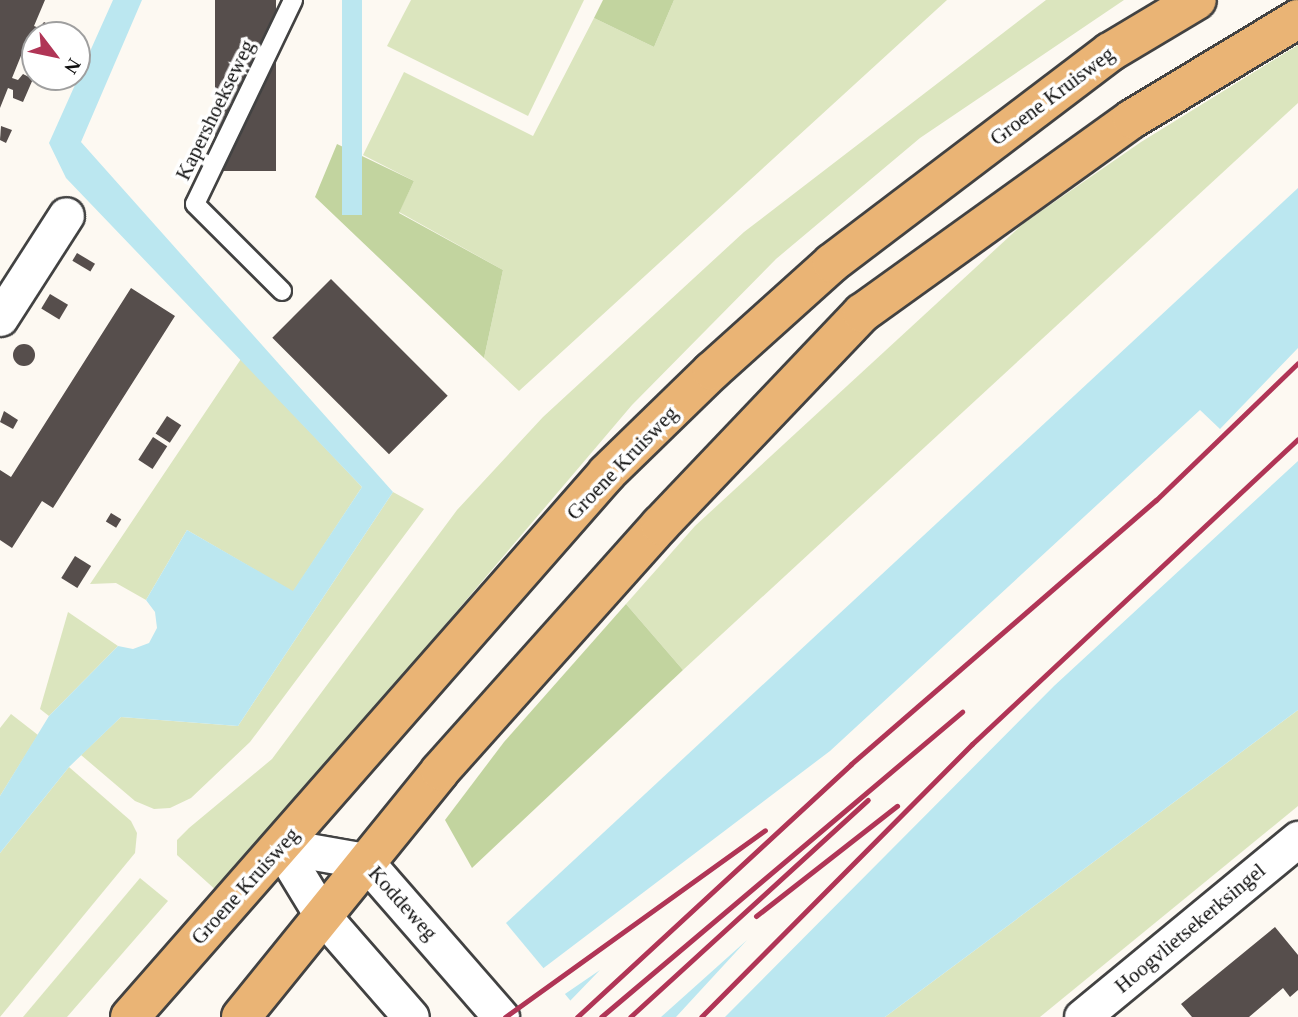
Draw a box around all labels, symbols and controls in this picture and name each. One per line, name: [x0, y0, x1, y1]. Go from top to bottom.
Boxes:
north arrow: [21, 21, 91, 91]
street label: Kapershoekseweg: [170, 36, 260, 184]
street label: Groene Kruisweg: [985, 41, 1119, 151]
text: N: [60, 55, 85, 78]
street label: Groene Kruisweg: [561, 401, 683, 525]
street label: Groene Kruisweg: [186, 822, 304, 950]
street label: Hoogvlietsekerksingel: [1110, 858, 1270, 998]
street label: Koddeweg: [363, 861, 443, 945]

